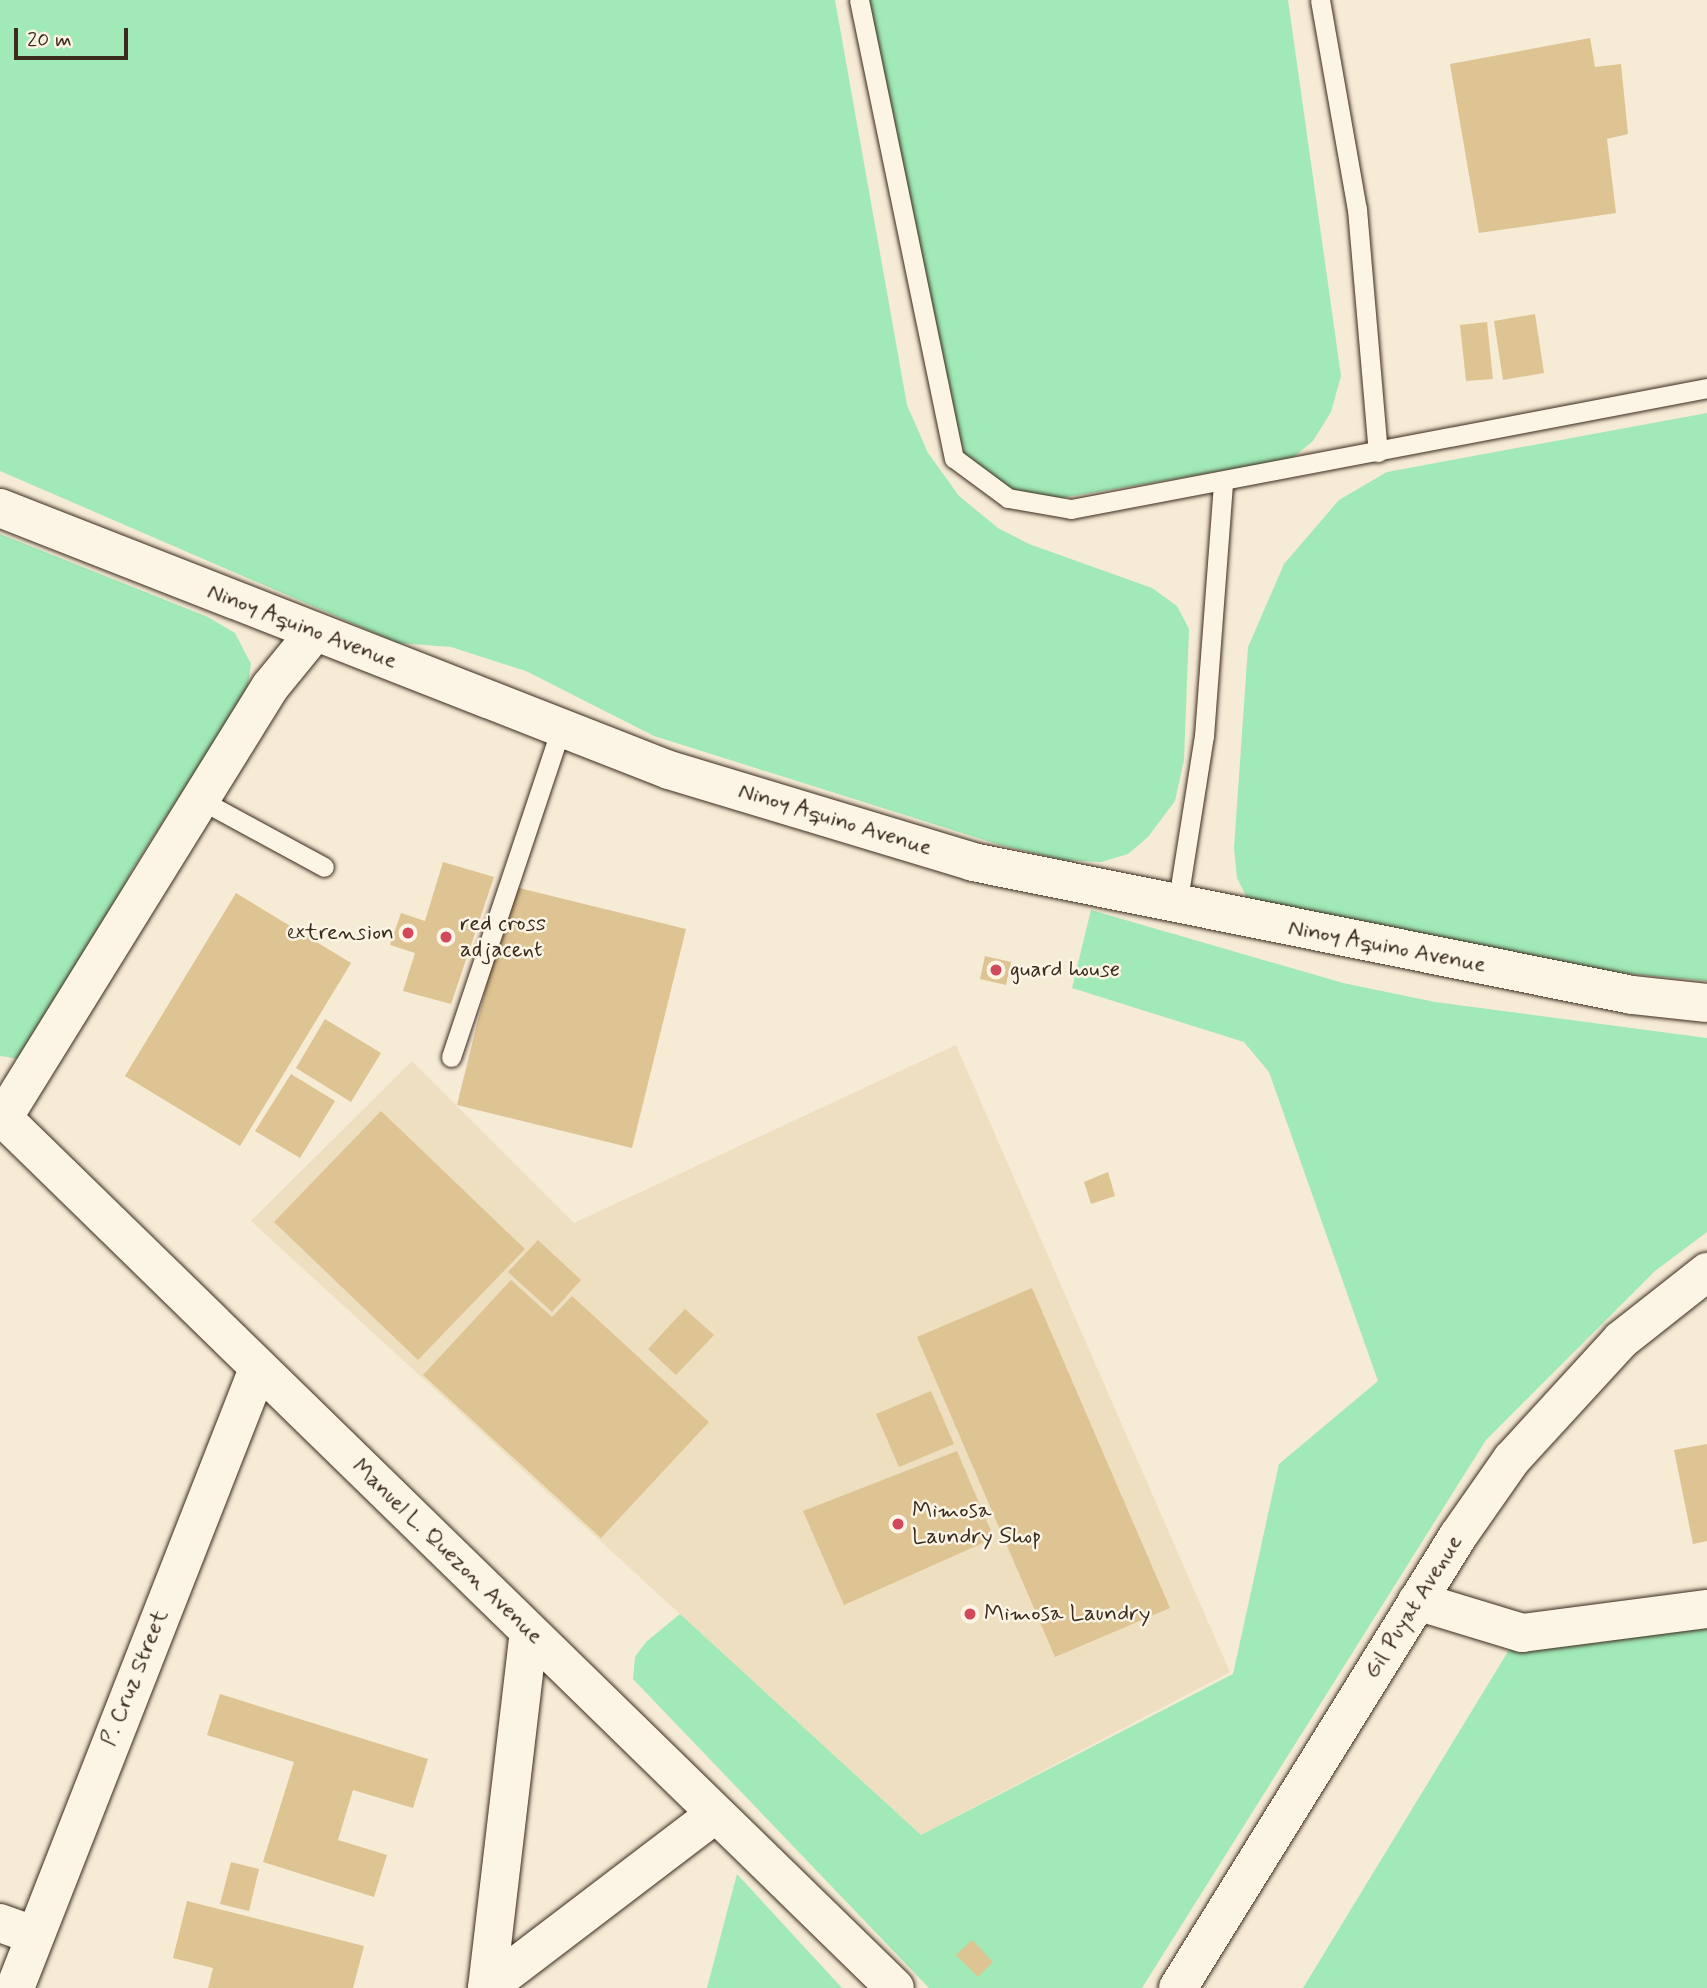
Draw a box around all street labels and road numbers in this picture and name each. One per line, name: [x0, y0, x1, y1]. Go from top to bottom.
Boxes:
street label: Ninoy Aquino Avenue: [204, 578, 400, 676]
street label: Ninoy Aquino Avenue: [735, 778, 935, 862]
street label: Ninoy Aquino Avenue: [1286, 914, 1488, 980]
street label: Manuel L. Quezon Avenue: [346, 1453, 548, 1651]
street label: Gil Puyat Avenue: [1358, 1529, 1470, 1685]
street label: P. Cruz Street: [95, 1606, 175, 1750]

